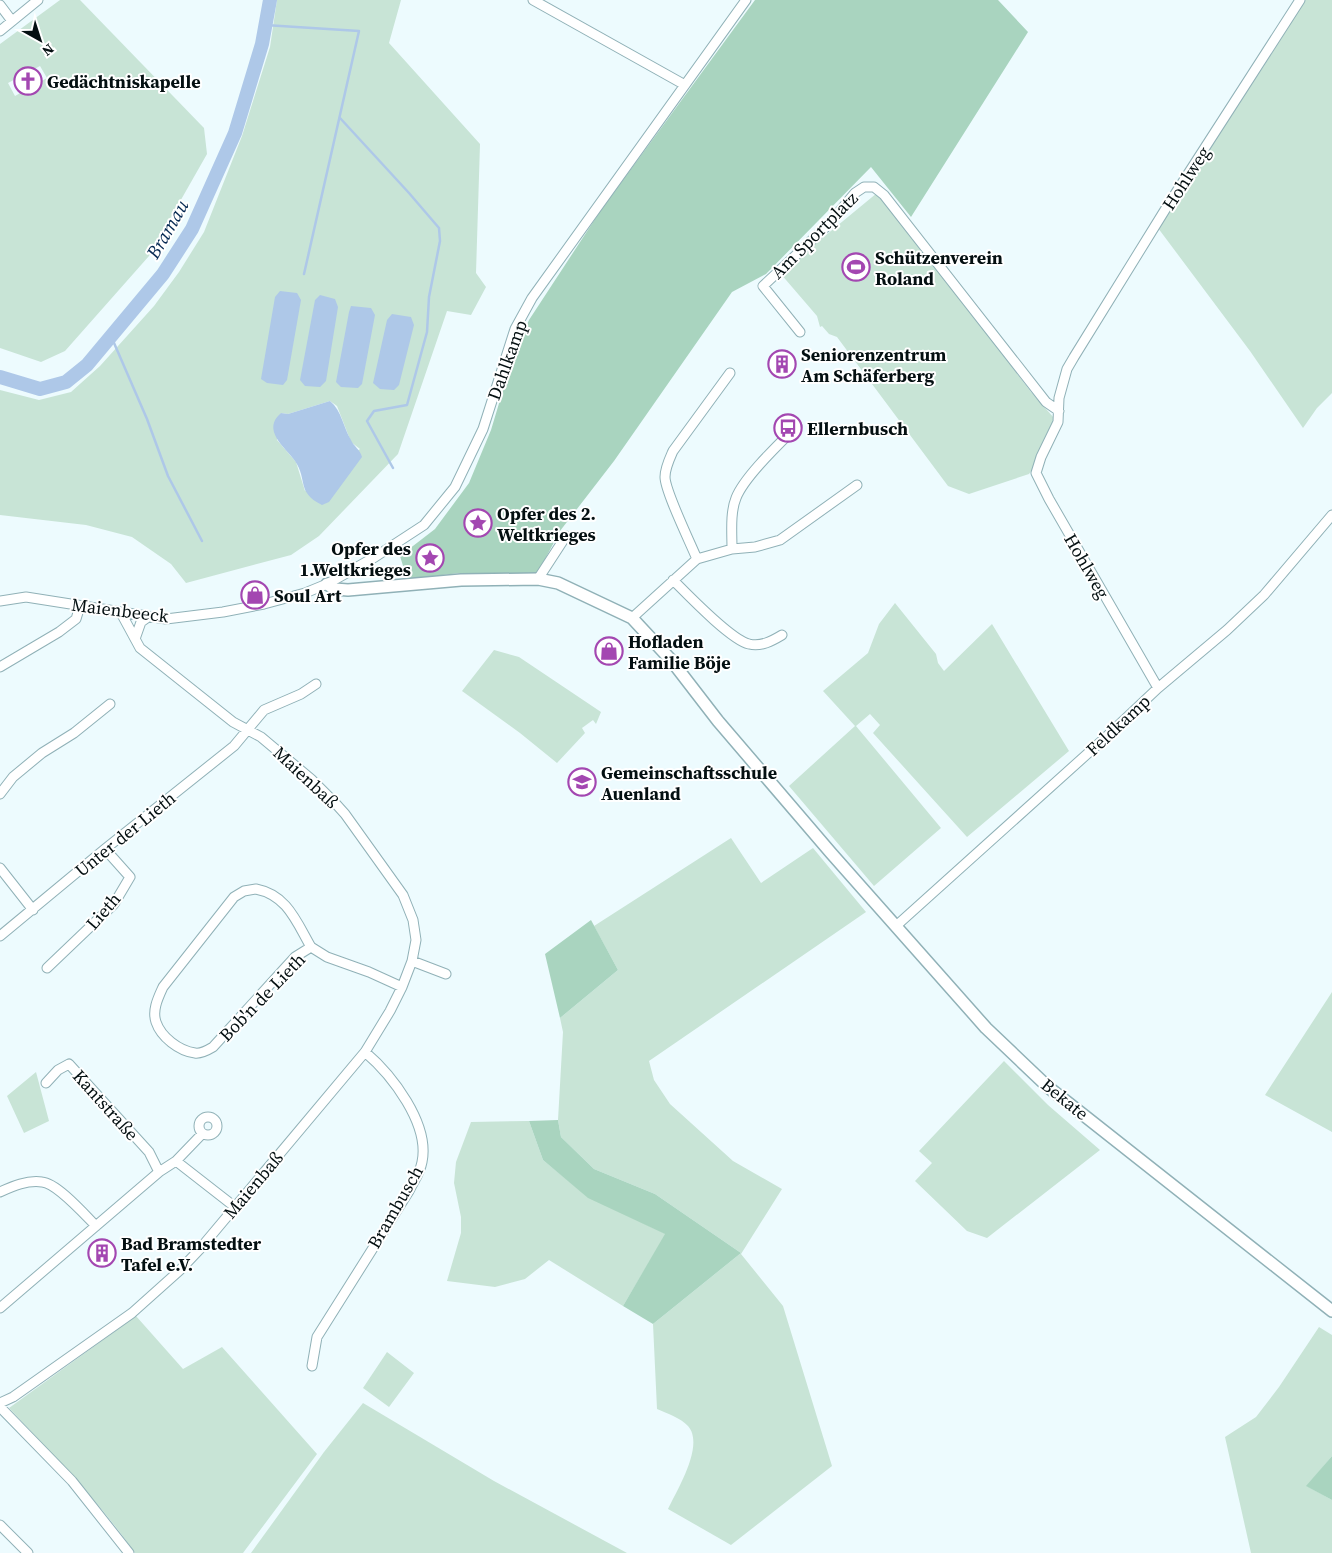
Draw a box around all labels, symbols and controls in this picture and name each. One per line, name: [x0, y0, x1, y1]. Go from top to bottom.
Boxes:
north arrow: [15, 15, 65, 65]
text: N: [38, 39, 58, 61]
church icon: Gedächtniskapelle: [13, 66, 43, 96]
place label: Gedächtniskapelle: [47, 69, 201, 94]
street label: Hohlweg: [1156, 141, 1216, 215]
street label: Am Sportplatz: [765, 186, 863, 284]
water label: Bramau: [139, 195, 194, 264]
place label: Schützenverein Roland: [875, 245, 1003, 291]
sports icon: Schützenverein Roland: [841, 252, 871, 282]
street label: Dahlkamp: [481, 316, 533, 404]
place label: Seniorenzentrum Am Schäferberg: [801, 342, 946, 388]
building icon: Seniorenzentrum Am Schäferberg: [767, 349, 797, 379]
bus stop icon: Ellernbusch: [773, 413, 803, 443]
place label: Ellernbusch: [807, 416, 908, 441]
place label: Opfer des 2. Weltkrieges: [497, 501, 596, 547]
place icon: Opfer des 2. Weltkrieges: [463, 508, 493, 538]
street label: Hohlweg: [1058, 529, 1116, 603]
place label: Opfer des 1.Weltkrieges: [299, 536, 411, 582]
place icon: Opfer des 1.Weltkrieges: [415, 543, 445, 573]
shop icon: Soul Art: [240, 580, 270, 610]
place label: Soul Art: [274, 583, 342, 608]
street label: Maienbeeck: [70, 592, 170, 628]
place label: Hofladen Familie Böje: [628, 629, 731, 675]
shop icon: Hofladen Familie Böje: [594, 636, 624, 666]
street label: Feldkamp: [1080, 689, 1156, 761]
street label: Maienbaß: [268, 740, 344, 814]
place label: Gemeinschaftsschule Auenland: [601, 760, 777, 806]
school or university icon: Gemeinschaftsschule Auenland: [567, 767, 597, 797]
street label: Unter der Lieth: [69, 785, 181, 883]
street label: Lieth: [80, 887, 126, 935]
street label: Bob'n de Lieth: [213, 947, 311, 1047]
street label: Kantstraße: [67, 1064, 145, 1146]
street label: Bekate: [1036, 1072, 1094, 1126]
street label: Maienbaß: [217, 1146, 289, 1224]
street label: Brambusch: [361, 1161, 429, 1253]
place label: Bad Bramstedter Tafel e.V.: [121, 1231, 262, 1277]
building icon: Bad Bramstedter Tafel e.V.: [87, 1238, 117, 1268]

